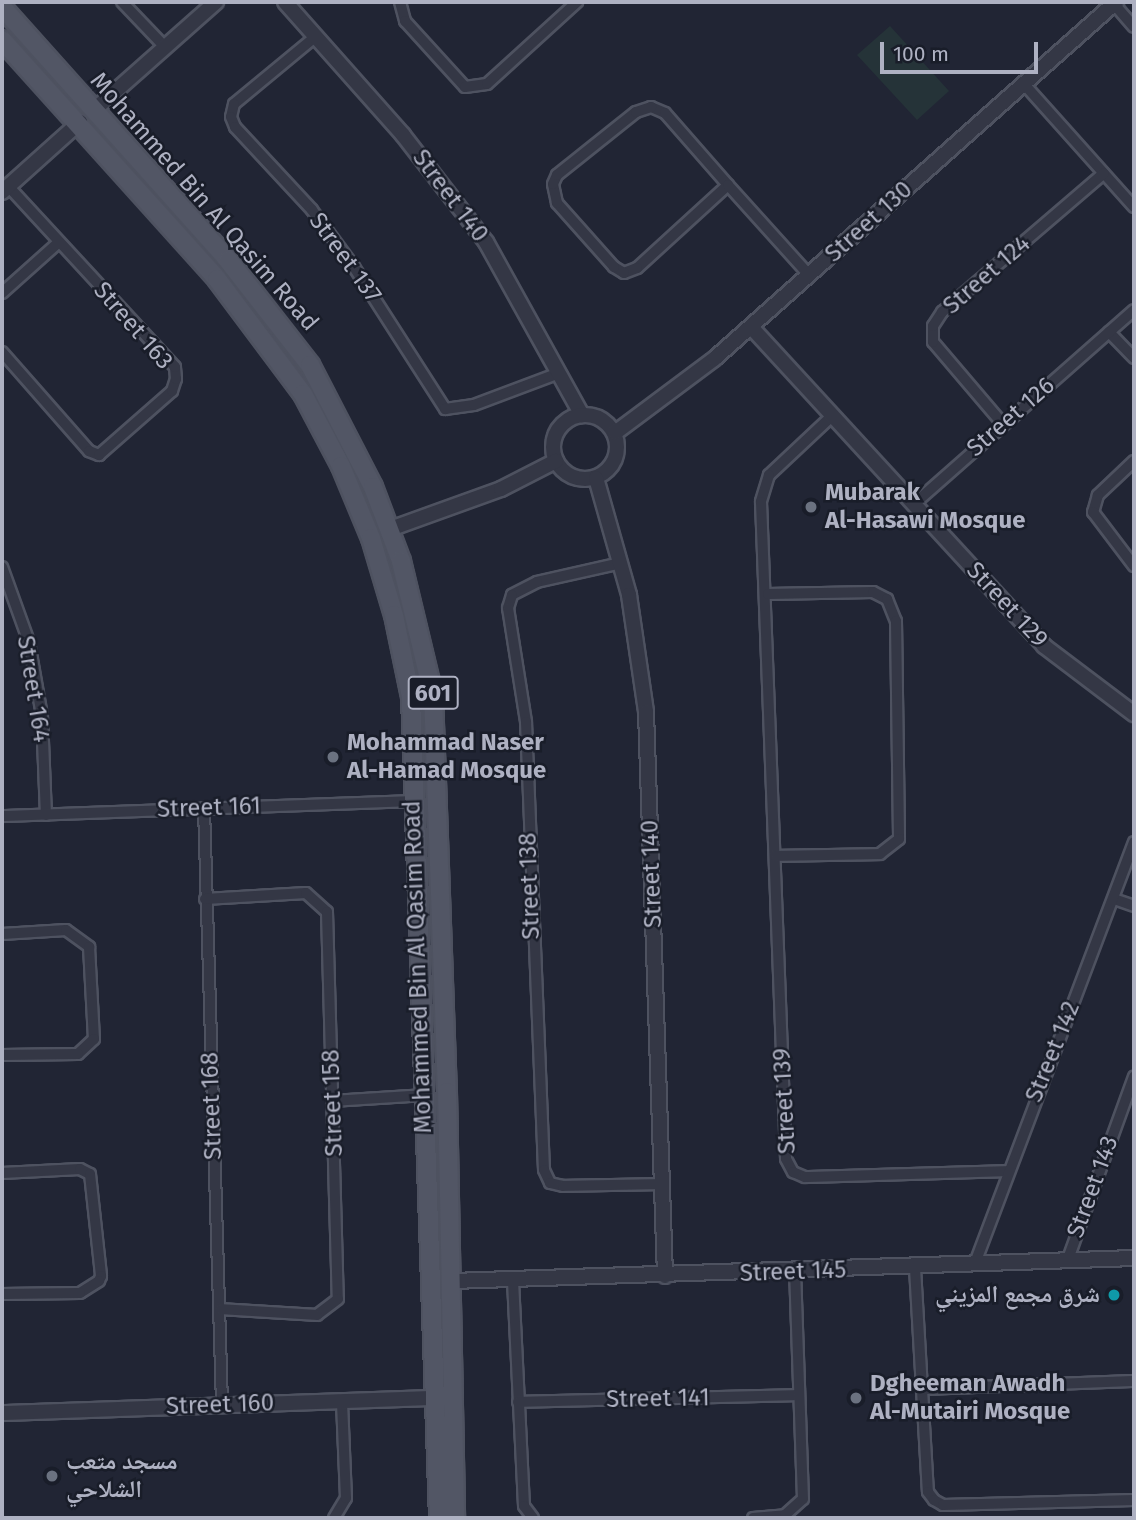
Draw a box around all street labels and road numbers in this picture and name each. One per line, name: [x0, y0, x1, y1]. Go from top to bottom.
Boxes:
street label: Mohammed Bin Al Qasim Road: [84, 67, 324, 337]
street label: Street 140: [406, 144, 494, 248]
street label: Street 130: [820, 175, 918, 269]
street label: Street 137: [303, 207, 387, 309]
street label: Street 124: [938, 229, 1036, 321]
street label: Street 163: [87, 276, 179, 376]
street label: Street 126: [961, 371, 1061, 463]
street label: Street 129: [960, 556, 1054, 654]
street label: Street 164: [10, 634, 56, 744]
road number: 601: [407, 674, 459, 712]
street label: Street 161: [157, 792, 261, 824]
street label: Mohammed Bin Al Qasim Road: [398, 800, 438, 1134]
street label: Street 140: [636, 820, 668, 928]
street label: Street 138: [514, 832, 546, 940]
street label: Street 142: [1020, 997, 1086, 1107]
street label: Street 139: [768, 1047, 802, 1155]
street label: Street 158: [317, 1049, 349, 1157]
street label: Street 168: [196, 1052, 228, 1160]
street label: Street 143: [1061, 1132, 1125, 1242]
street label: Street 145: [739, 1256, 847, 1288]
street label: Street 141: [606, 1384, 710, 1414]
street label: Street 160: [166, 1389, 274, 1421]

